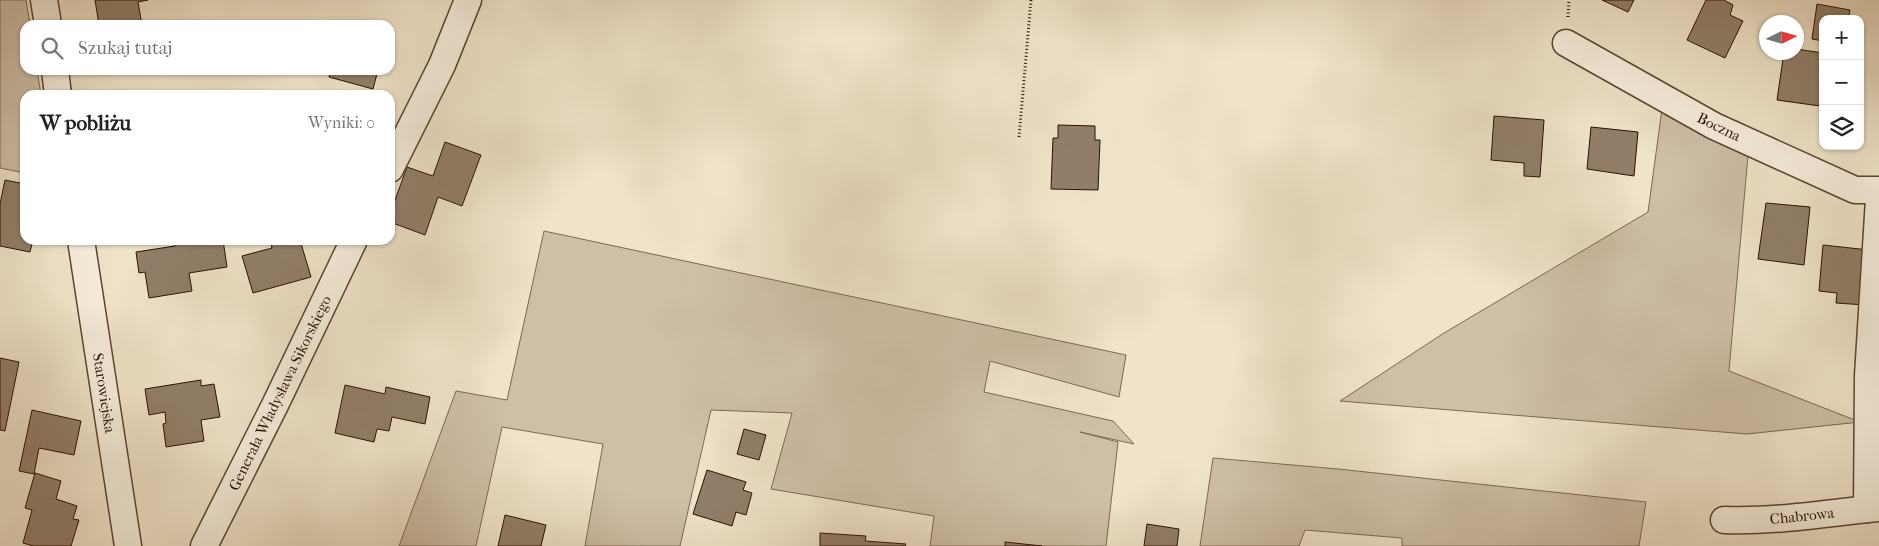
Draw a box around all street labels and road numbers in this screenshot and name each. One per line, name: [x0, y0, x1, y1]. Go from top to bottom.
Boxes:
street label: Boczna: [1694, 109, 1745, 146]
street label: Generała Władysława Sikorskiego: [225, 292, 335, 494]
street label: Starowiejska: [89, 352, 119, 435]
street label: Chabrowa: [1769, 504, 1836, 528]

